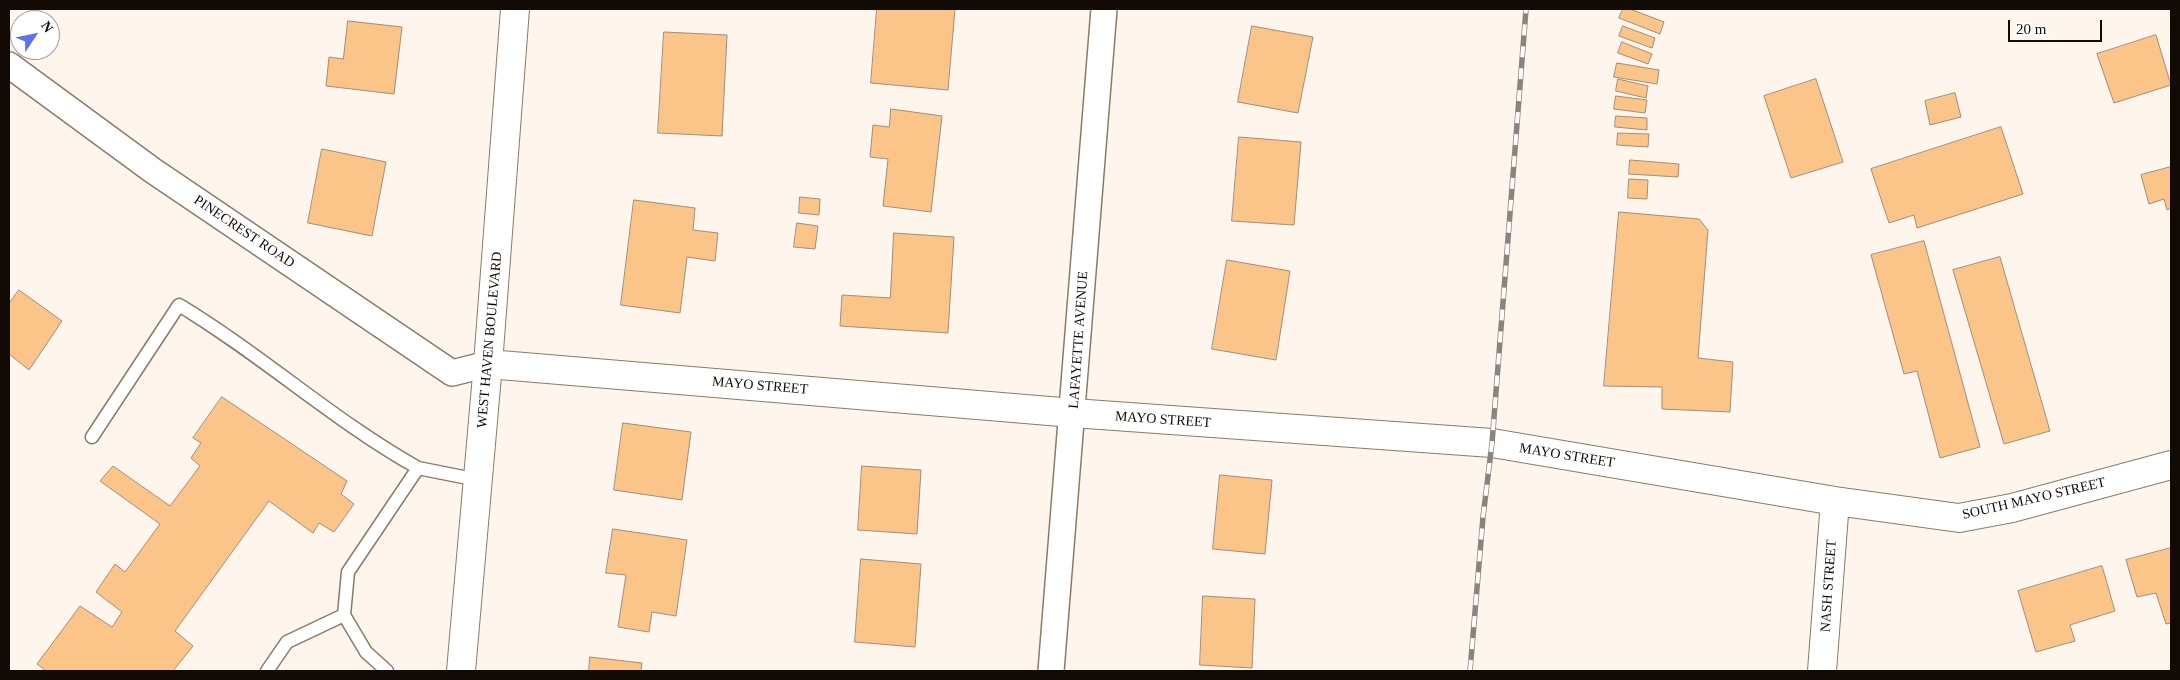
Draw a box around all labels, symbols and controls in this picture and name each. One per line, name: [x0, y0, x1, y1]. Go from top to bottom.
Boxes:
north arrow: [10, 10, 60, 60]
scale bar: [2010, 10, 2104, 42]
text: N: [38, 19, 56, 35]
text: 20 m: [2016, 21, 2046, 37]
street label: PINECREST ROAD: [190, 192, 298, 272]
street label: WEST HAVEN BOULEVARD: [474, 251, 506, 429]
street label: LAFAYETTE AVENUE: [1066, 271, 1092, 409]
street label: MAYO STREET: [711, 373, 809, 399]
street label: MAYO STREET: [1114, 408, 1212, 432]
street label: MAYO STREET: [1518, 440, 1616, 472]
street label: SOUTH MAYO STREET: [1961, 474, 2107, 524]
street label: NASH STREET: [1817, 539, 1841, 633]

